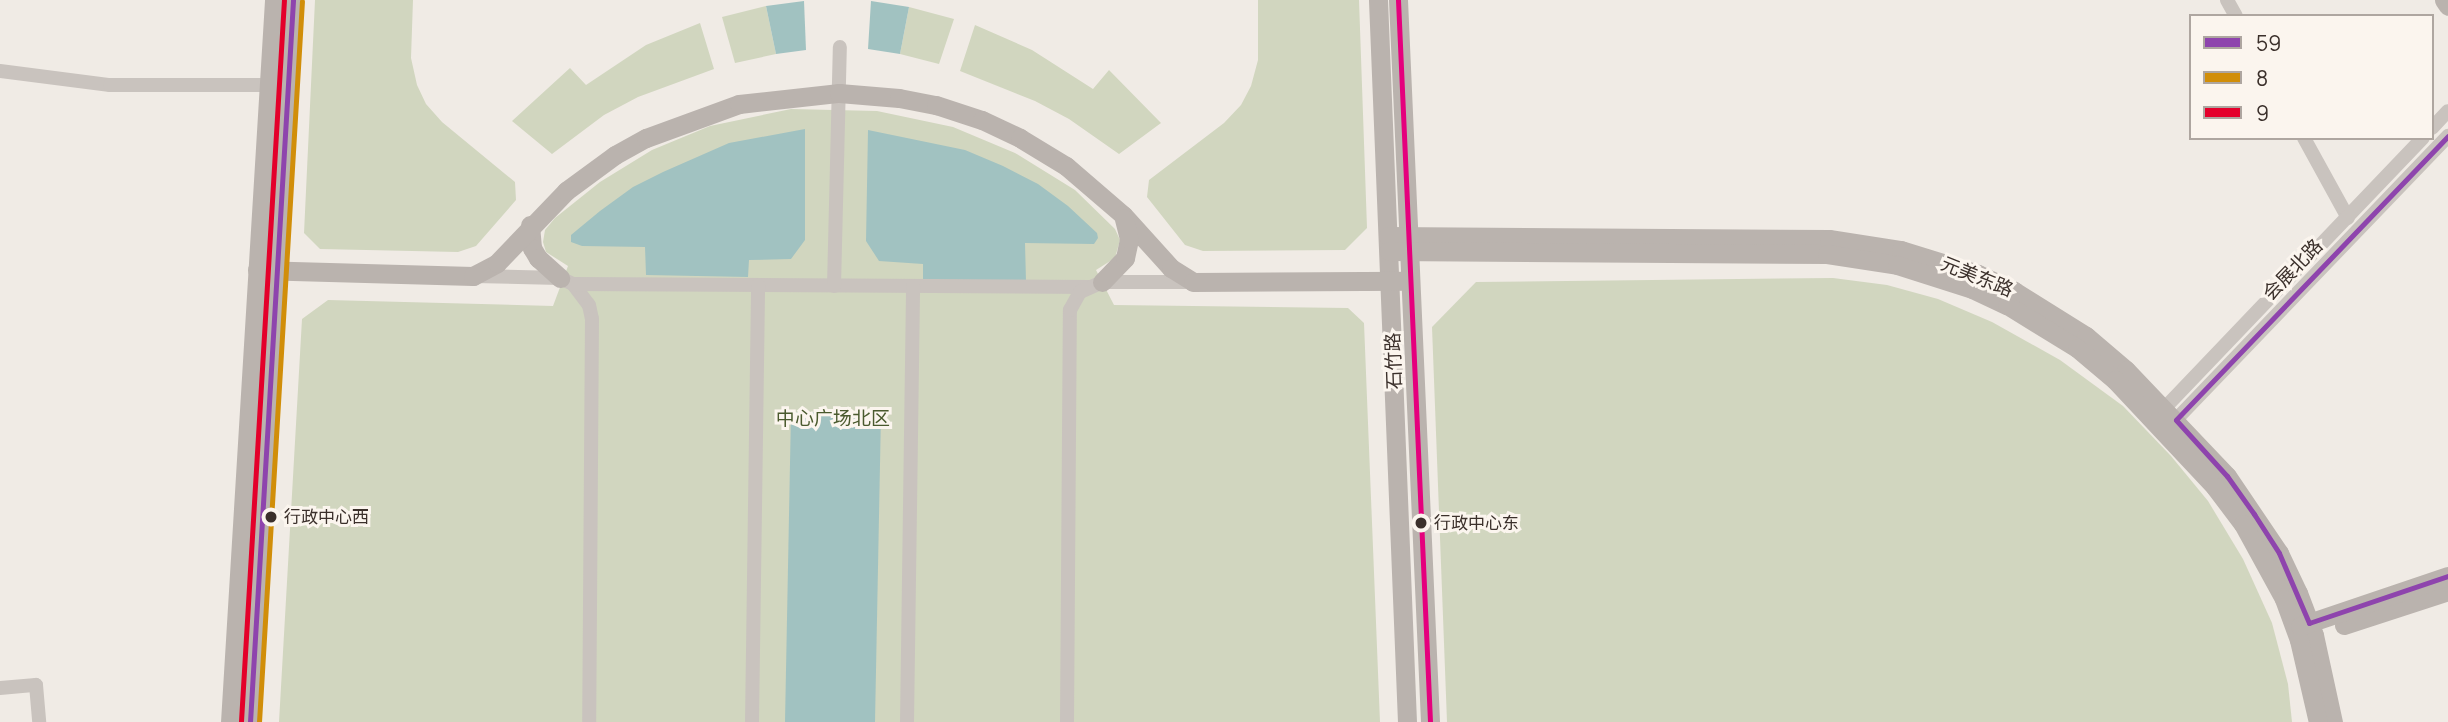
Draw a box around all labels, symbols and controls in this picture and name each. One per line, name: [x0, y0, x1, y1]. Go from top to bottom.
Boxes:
legend: [2189, 14, 2434, 140]
text: 59: [2256, 29, 2281, 57]
text: 8: [2256, 64, 2268, 92]
text: 9: [2256, 99, 2269, 127]
street label: 会展北路: [2258, 235, 2328, 305]
street label: 元美东路: [1937, 252, 2017, 302]
street label: 石竹路: [1382, 332, 1406, 390]
park label: 中心广场北区: [776, 408, 890, 430]
place label: 行政中心西: [284, 507, 369, 527]
marker: 行政中心西: [264, 510, 278, 524]
place label: 行政中心东: [1434, 513, 1519, 533]
marker: 行政中心东: [1414, 516, 1428, 530]

